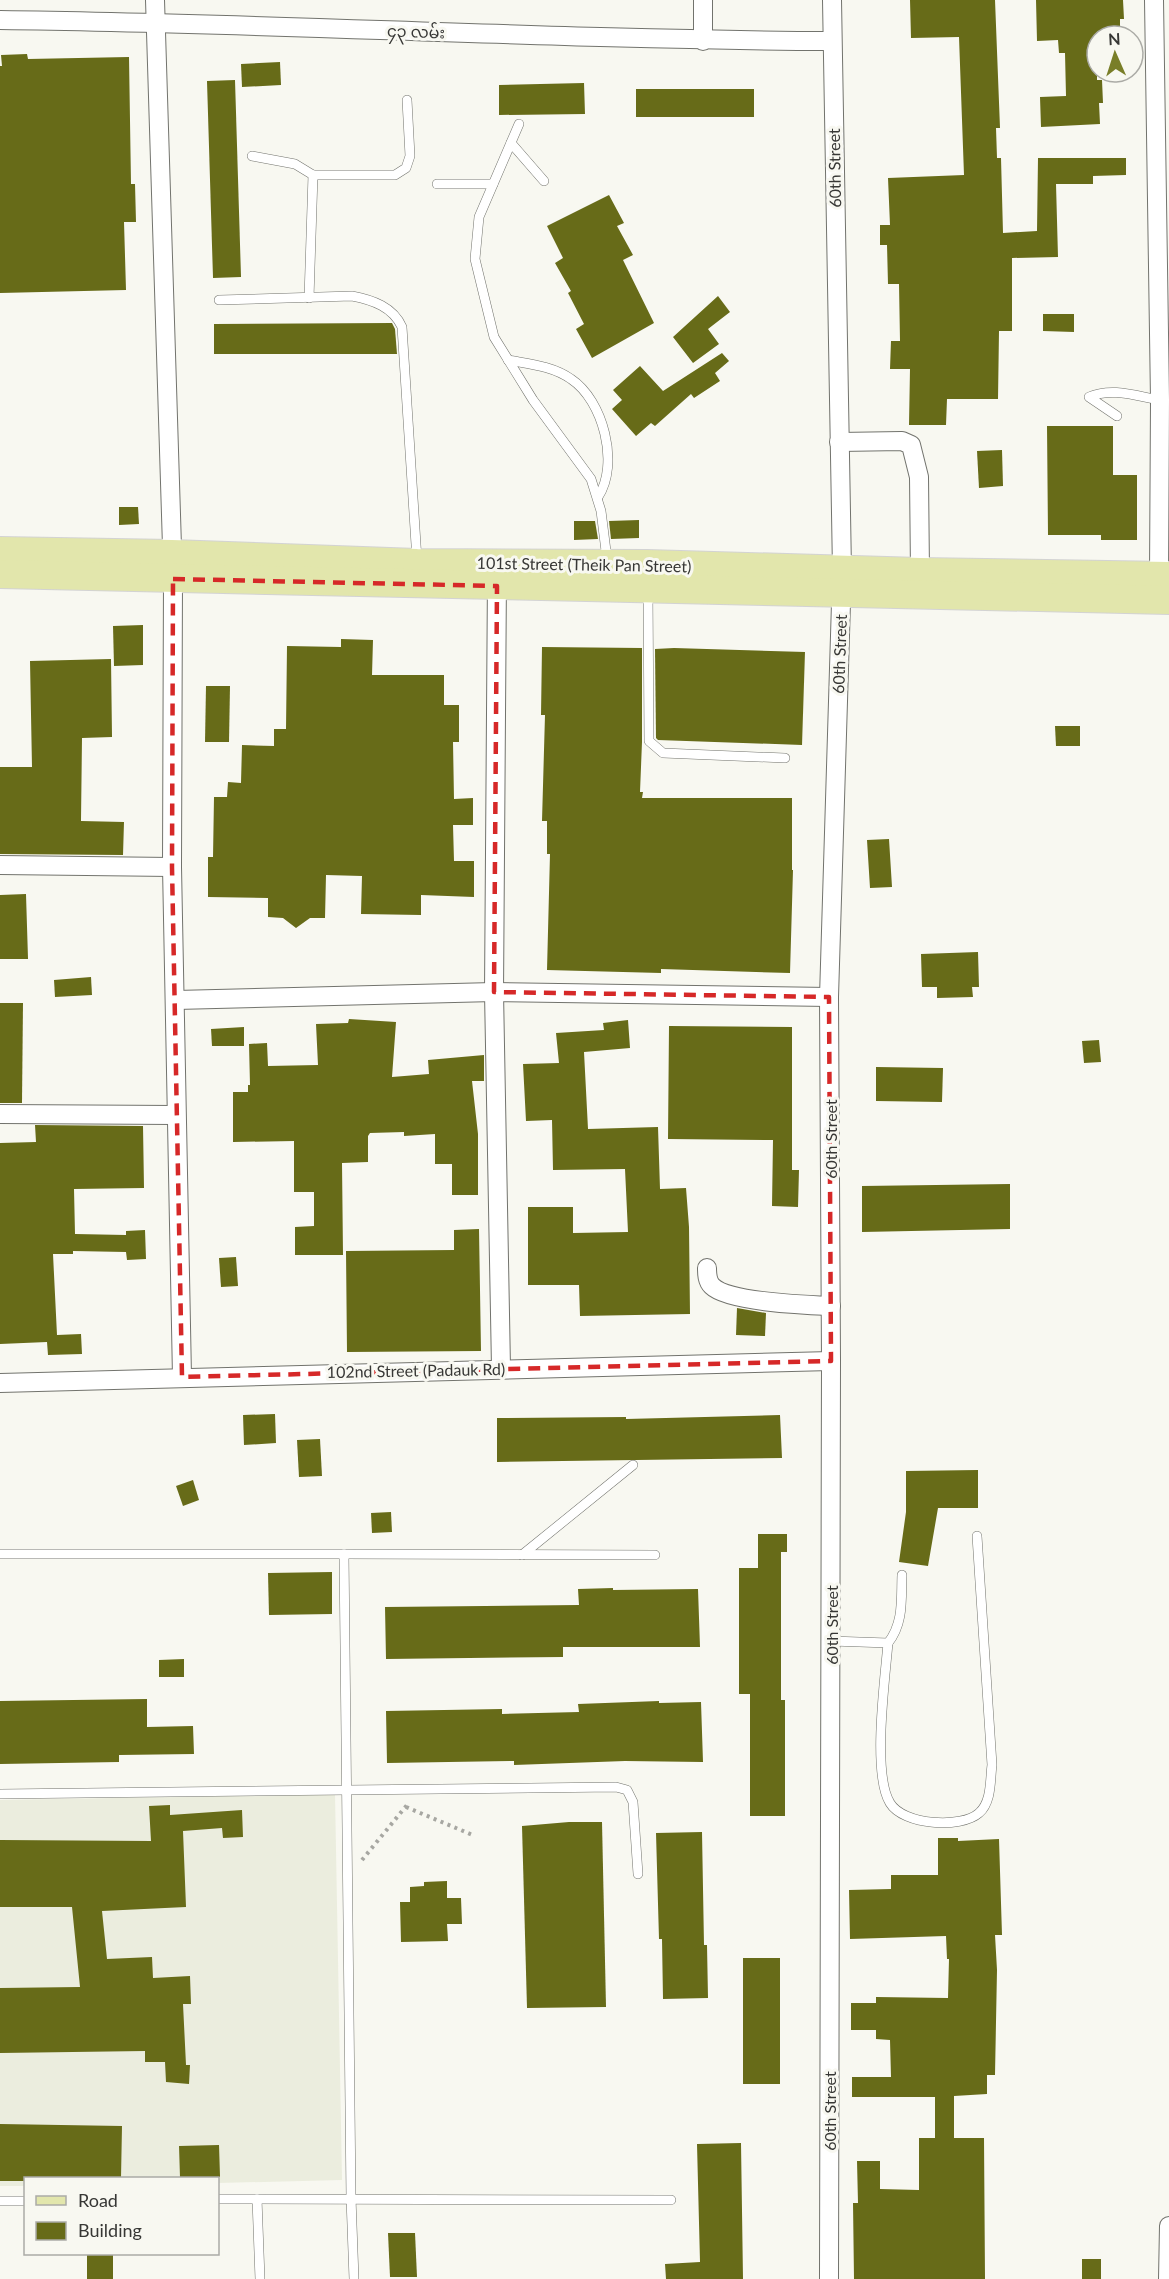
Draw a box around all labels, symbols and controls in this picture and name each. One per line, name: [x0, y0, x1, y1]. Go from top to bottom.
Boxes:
street label: ၄၃ လမ်း: [386, 19, 445, 47]
north arrow: [1085, 24, 1145, 84]
text: N: [1108, 29, 1121, 48]
street label: 60th Street: [824, 128, 844, 208]
street label: 101st Street (Theik Pan Street): [477, 553, 691, 575]
street label: 60th Street: [828, 614, 850, 694]
street label: 60th Street: [821, 1099, 840, 1179]
street label: 102nd Street (Padauk Rd): [327, 1359, 505, 1381]
street label: 60th Street: [822, 1585, 841, 1665]
street label: 60th Street: [820, 2071, 839, 2151]
legend: [24, 2177, 219, 2255]
text: Road: [78, 2189, 118, 2211]
text: Building: [78, 2219, 142, 2241]

